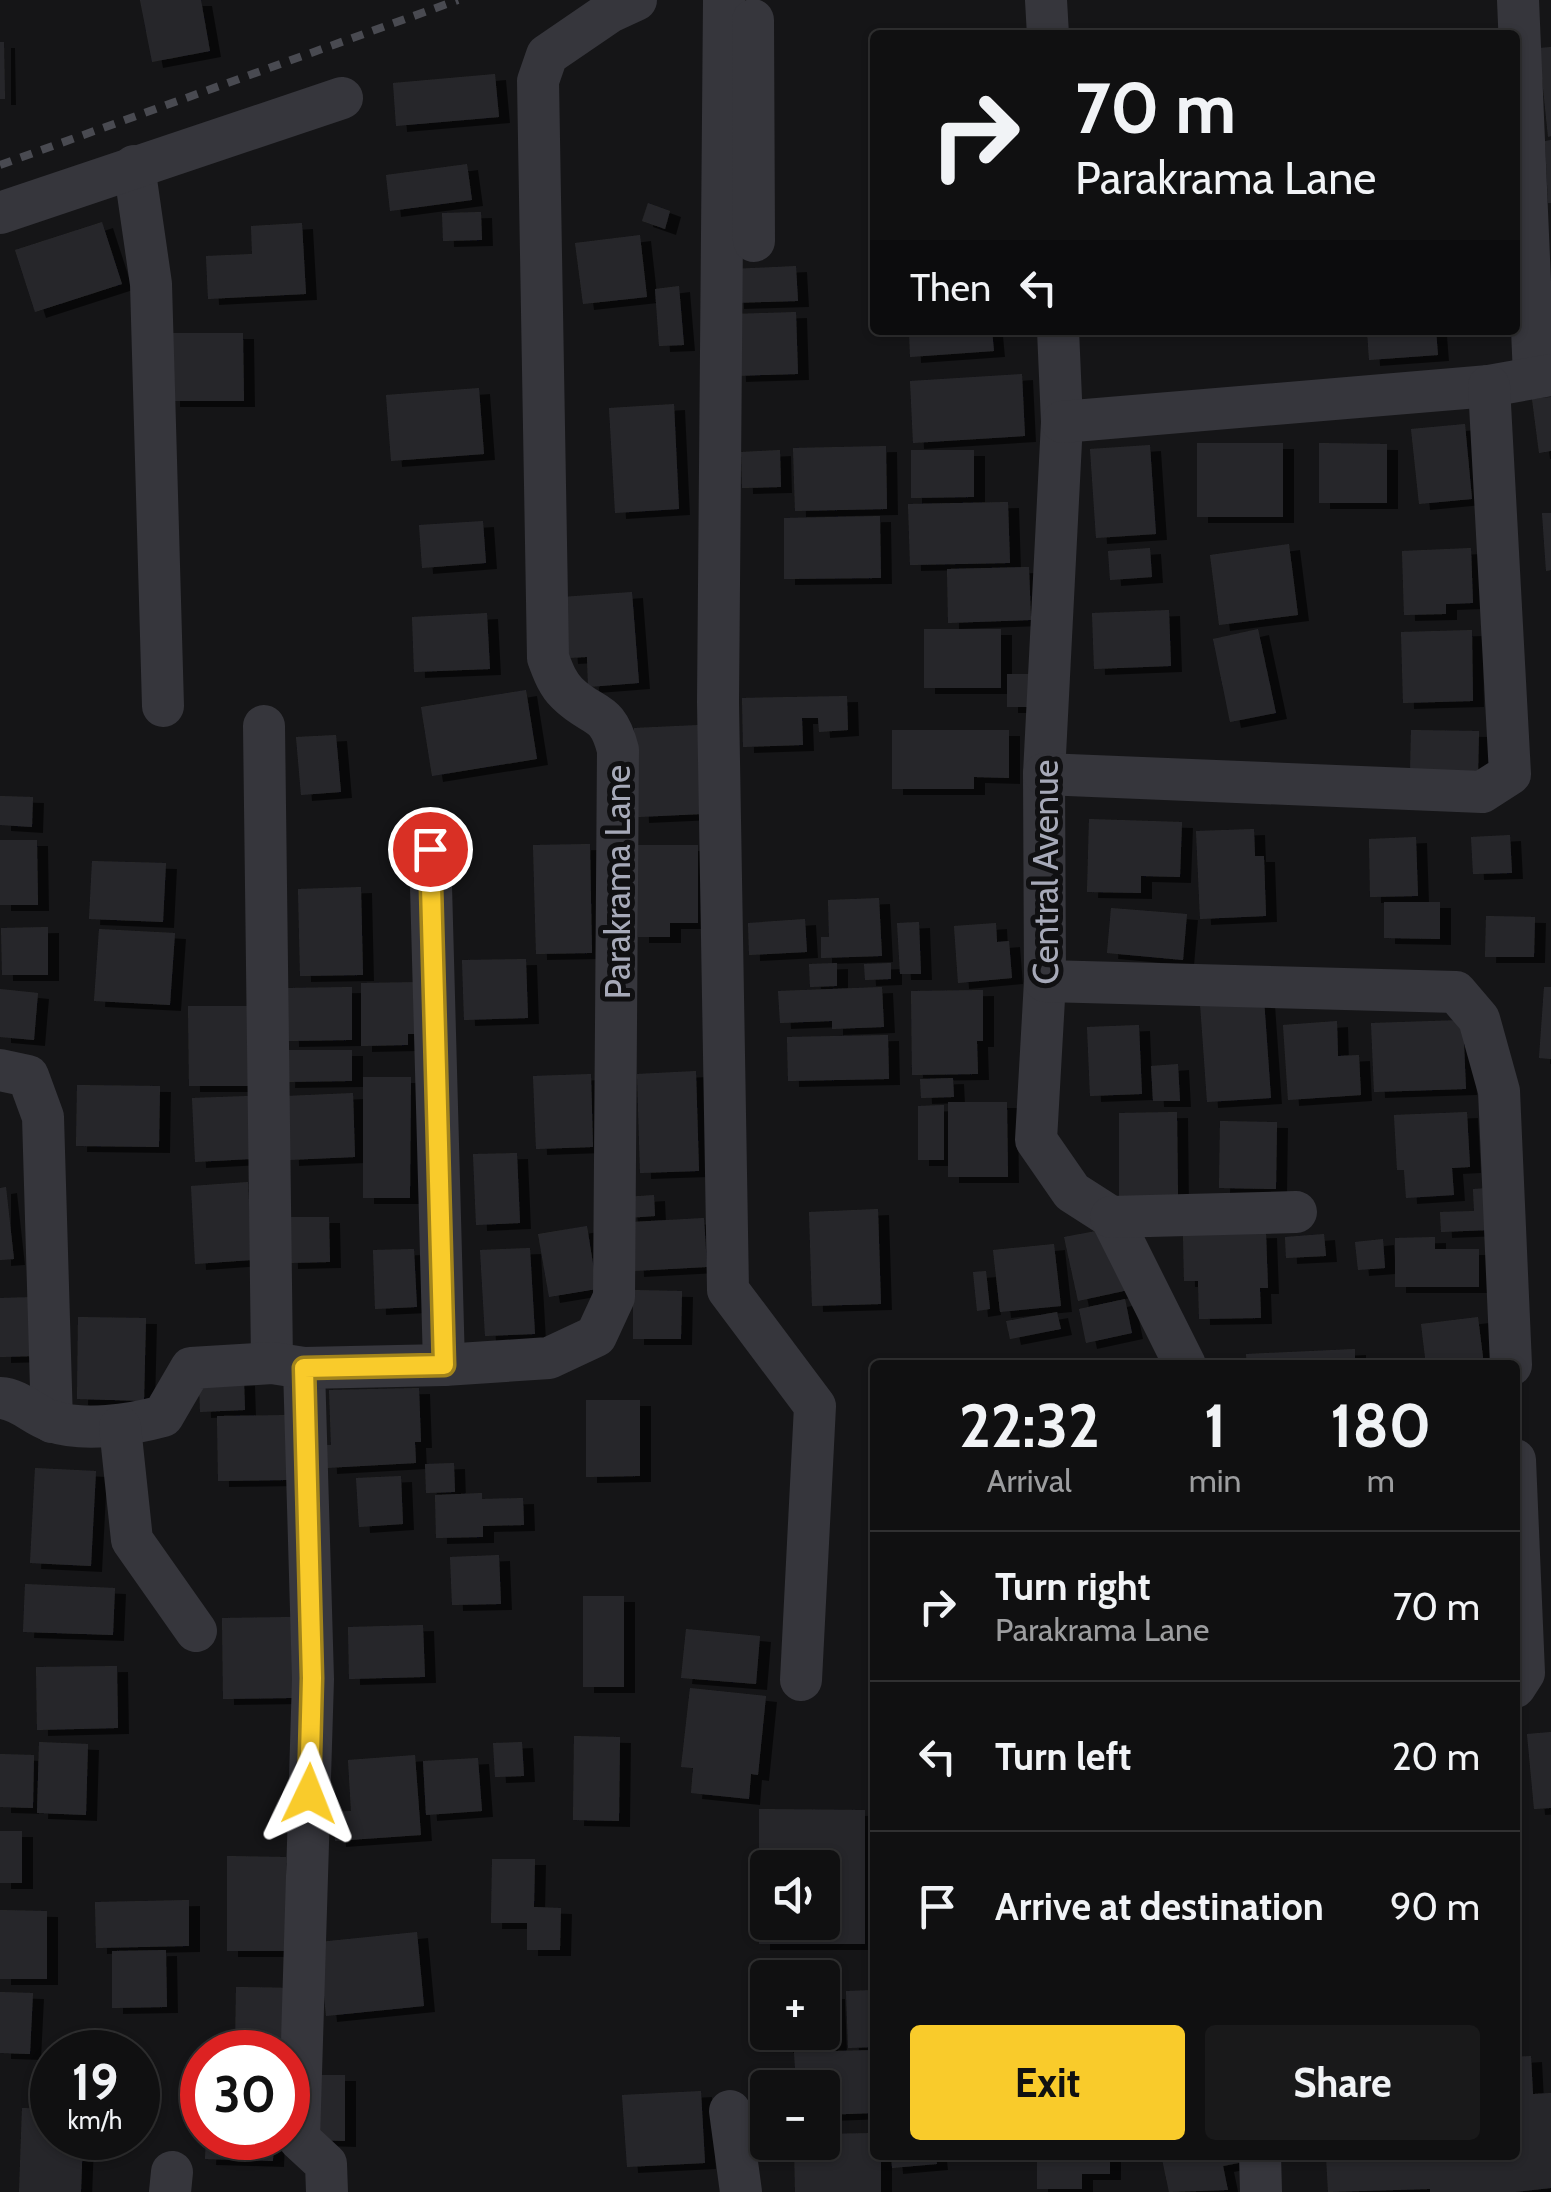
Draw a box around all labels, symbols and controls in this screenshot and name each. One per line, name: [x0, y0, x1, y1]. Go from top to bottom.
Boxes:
text: 70 m: [1075, 65, 1236, 151]
icon: right: [910, 70, 1040, 200]
text: Parakrama Lane: [1075, 151, 1376, 205]
icon: left: [1011, 260, 1066, 315]
text: Then: [910, 264, 991, 311]
street label: Central Avenue: [1024, 760, 1067, 984]
street label: Parakrama Lane: [596, 765, 639, 999]
pin: [388, 807, 473, 892]
icon: arrive: [403, 822, 458, 877]
text: 22:32: [959, 1389, 1100, 1462]
text: 1: [1204, 1389, 1226, 1462]
text: 180: [1330, 1389, 1431, 1462]
text: Arrival: [987, 1461, 1072, 1500]
text: min: [1189, 1461, 1241, 1500]
text: m: [1367, 1461, 1395, 1500]
text: Turn right: [995, 1563, 1151, 1610]
icon: right: [910, 1579, 965, 1634]
text: 70 m: [1393, 1583, 1480, 1630]
text: Parakrama Lane: [995, 1610, 1209, 1649]
icon: left: [910, 1729, 965, 1784]
text: Turn left: [995, 1733, 1131, 1780]
text: 20 m: [1392, 1733, 1480, 1780]
position arrow: [257, 1742, 361, 1846]
map controls: [750, 1850, 840, 2160]
button: sound: [750, 1850, 840, 1940]
icon: arrive: [910, 1879, 965, 1934]
text: Arrive at destination: [995, 1883, 1324, 1930]
text: 90 m: [1390, 1883, 1480, 1930]
button: +: [750, 1960, 840, 2050]
button: Exit: [910, 2025, 1185, 2140]
button: Share: [1205, 2025, 1480, 2140]
speed limit sign: 30: [180, 2030, 310, 2160]
text: 19: [72, 2052, 118, 2113]
button: −: [750, 2070, 840, 2160]
text: km/h: [68, 2105, 122, 2135]

